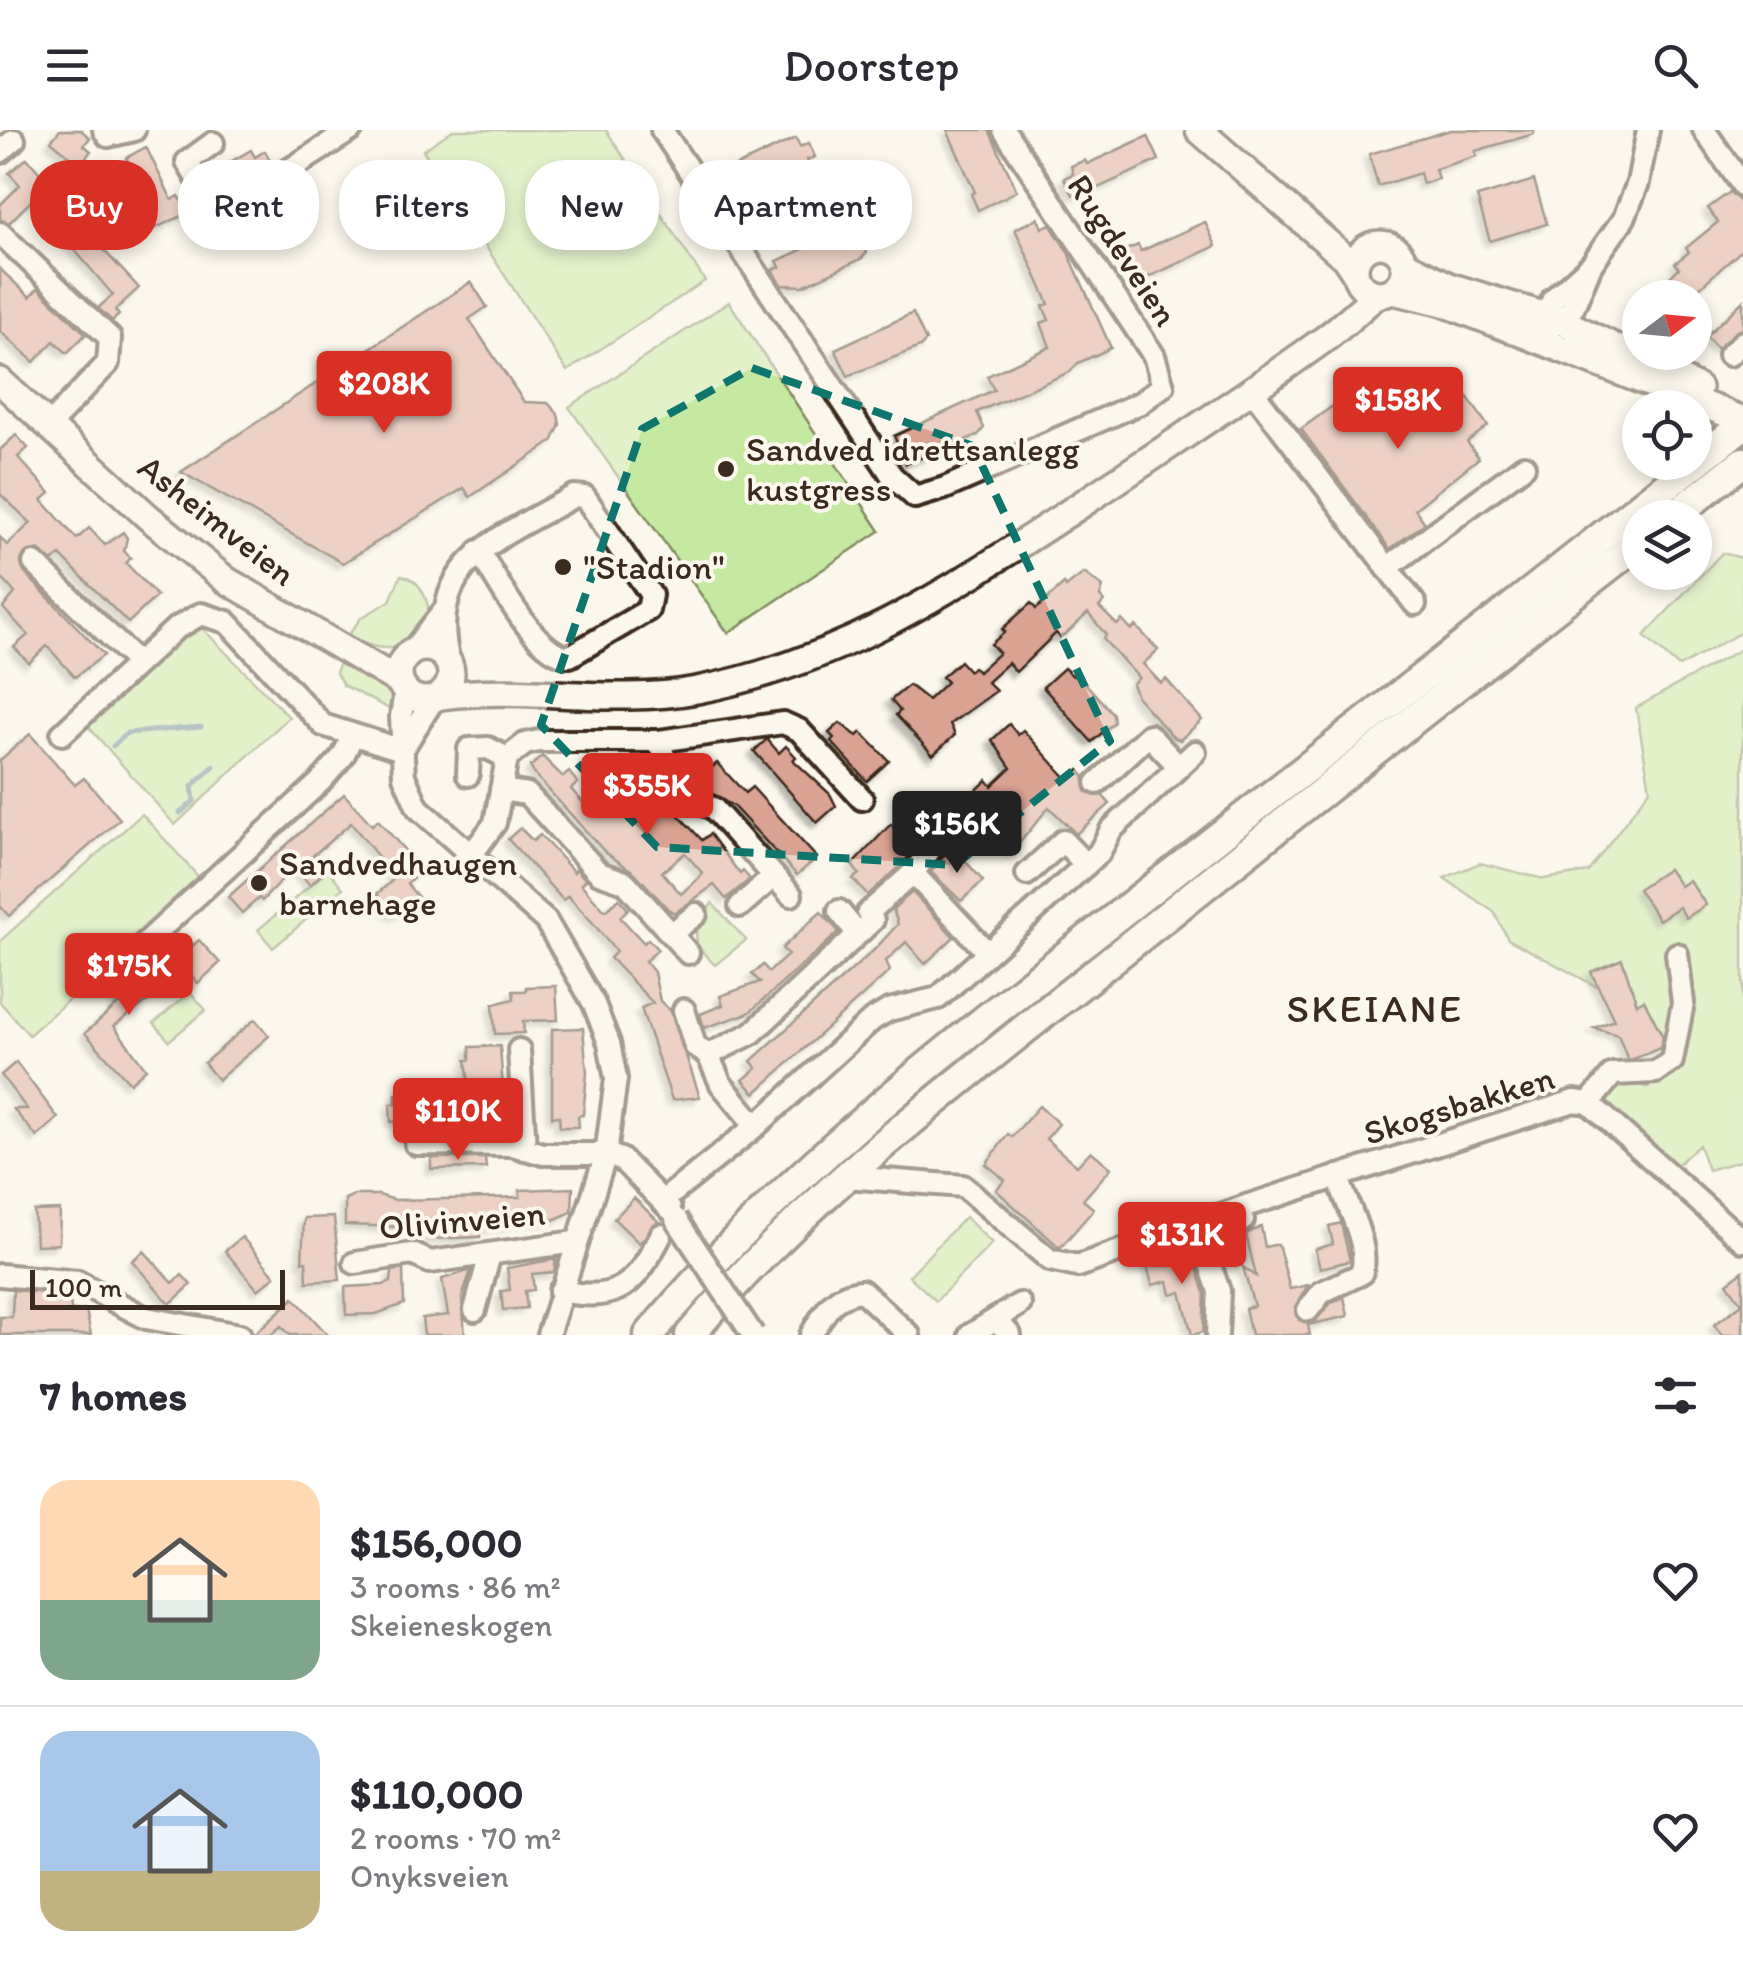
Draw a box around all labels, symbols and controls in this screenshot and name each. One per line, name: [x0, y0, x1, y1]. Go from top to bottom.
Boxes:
icon: menu: [40, 38, 95, 93]
text: Doorstep: [784, 38, 960, 92]
icon: search: [1648, 38, 1703, 93]
chip: Buy: [30, 160, 158, 250]
chip: Rent: [178, 160, 319, 250]
chip: Filters: [339, 160, 505, 250]
chip: New: [525, 160, 659, 250]
chip: Apartment: [679, 160, 912, 250]
street label: Rugdeveien: [1058, 166, 1188, 334]
north arrow: [1622, 280, 1712, 370]
map controls: [1622, 280, 1712, 590]
pin: $208K: [314, 351, 454, 436]
text: $208K: [339, 364, 429, 402]
pin: $158K: [1328, 367, 1468, 452]
text: $158K: [1355, 380, 1441, 418]
button: locate: [1622, 390, 1712, 480]
place label: Sandved idrettsanlegg kustgress: [746, 428, 1080, 510]
street label: Asheimveien: [130, 445, 304, 595]
marker: Sandved idrettsanlegg kustgress: [715, 458, 737, 480]
button: layers: [1622, 500, 1712, 590]
place label: "Stadion": [583, 546, 725, 588]
marker: "Stadion": [552, 556, 574, 578]
pin: $355K: [577, 753, 717, 838]
text: $355K: [603, 766, 691, 804]
pin: $156K: [887, 791, 1027, 876]
text: $156K: [914, 804, 1000, 842]
place label: Sandvedhaugen barnehage: [279, 842, 518, 924]
marker: Sandvedhaugen barnehage: [248, 872, 270, 894]
pin: $175K: [59, 933, 199, 1018]
text: $175K: [87, 946, 171, 984]
district label: SKEIANE: [1286, 984, 1464, 1032]
street label: Skogsbakken: [1359, 1056, 1560, 1154]
pin: $110K: [388, 1078, 528, 1163]
text: $110K: [415, 1091, 501, 1129]
street label: Olivinveien: [377, 1192, 547, 1248]
pin: $131K: [1112, 1202, 1252, 1287]
text: $131K: [1140, 1215, 1224, 1253]
scale bar: [30, 1265, 285, 1310]
text: 100 m: [45, 1270, 122, 1304]
icon: filters: [1648, 1368, 1703, 1423]
text: 7 homes: [40, 1370, 187, 1421]
text: $156,000: [350, 1517, 523, 1568]
icon: home: [120, 1520, 240, 1640]
icon: heart: [1648, 1553, 1703, 1608]
text: 3 rooms · 86 m²: [350, 1568, 561, 1606]
text: Skeieneskogen: [350, 1606, 552, 1644]
text: $110,000: [350, 1768, 524, 1819]
icon: home: [120, 1771, 240, 1891]
icon: heart: [1648, 1804, 1703, 1859]
text: 2 rooms · 70 m²: [350, 1819, 561, 1857]
text: Onyksveien: [350, 1857, 509, 1895]

